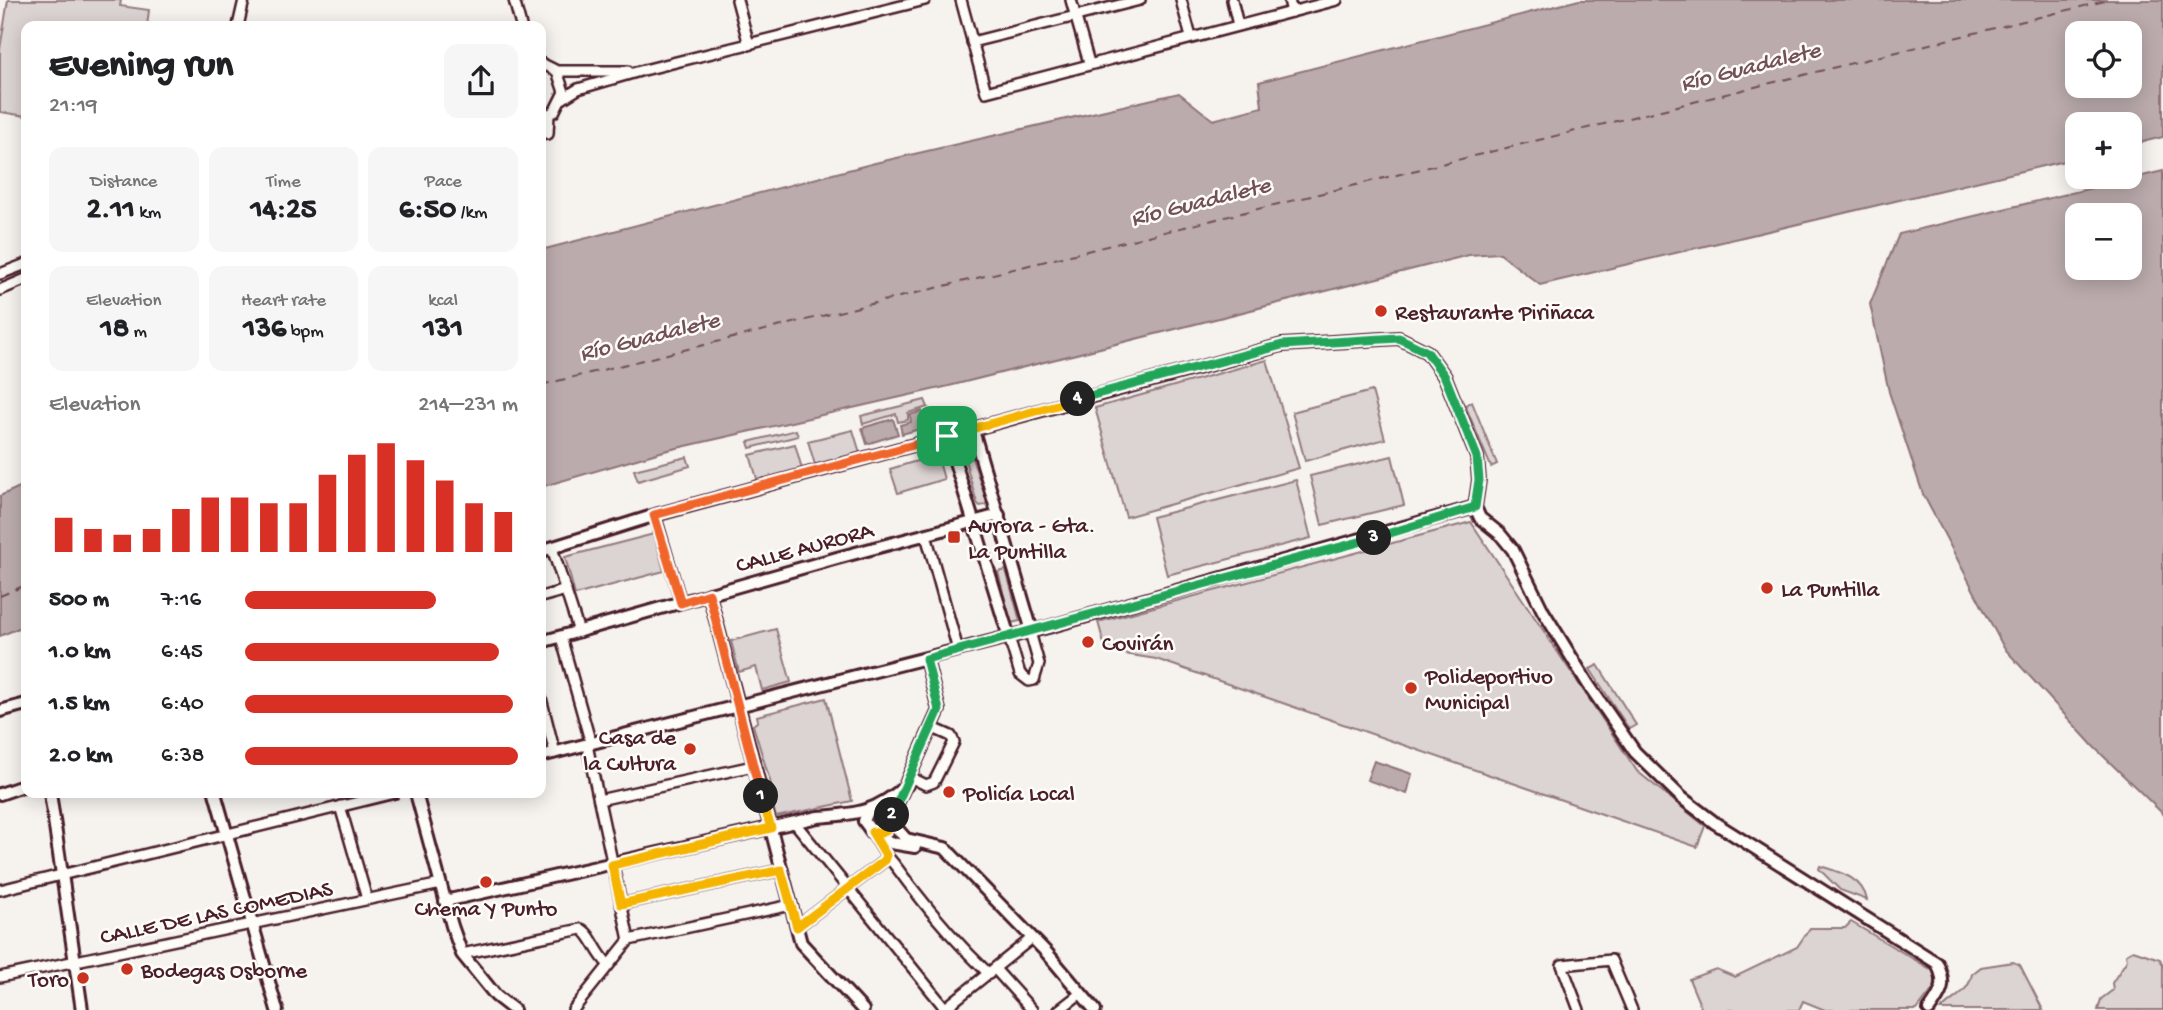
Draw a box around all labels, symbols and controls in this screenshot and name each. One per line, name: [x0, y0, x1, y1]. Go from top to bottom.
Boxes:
map controls: [2065, 21, 2142, 280]
button: locate: [2065, 21, 2142, 98]
water label: Río Guadalete: [1678, 37, 1825, 100]
button: share: [444, 44, 518, 118]
text: Evening run: [49, 45, 233, 89]
text: 21:19: [49, 93, 98, 120]
button: +: [2065, 112, 2142, 189]
text: Distance: [90, 171, 157, 194]
text: Time: [266, 171, 301, 194]
text: Pace: [425, 171, 462, 194]
water label: Río Guadalete: [1128, 172, 1275, 235]
text: 2.11: [86, 194, 135, 229]
text: 14:25: [250, 194, 317, 229]
text: 6:50: [399, 194, 456, 229]
text: km: [135, 202, 161, 225]
text: /km: [456, 202, 487, 225]
button: −: [2065, 203, 2142, 280]
text: Elevation: [86, 290, 162, 313]
text: Heart rate: [241, 290, 326, 313]
text: kcal: [428, 290, 458, 313]
place label: Restaurante Piriñaca: [1395, 301, 1595, 328]
marker: Restaurante Piriñaca: [1373, 303, 1389, 319]
water label: Río Guadalete: [577, 307, 724, 370]
text: 18: [101, 313, 129, 348]
text: 136: [243, 313, 286, 348]
text: 131: [423, 313, 463, 348]
text: m: [129, 321, 147, 344]
text: bpm: [286, 321, 324, 344]
pin: 4: [1060, 382, 1096, 416]
text: 4: [1073, 387, 1082, 410]
text: Elevation: [49, 392, 140, 419]
text: 214–231 m: [418, 392, 518, 419]
pin: [917, 406, 977, 466]
icon: arrive: [928, 417, 966, 455]
place label: Aurora - Gta. La Puntilla: [968, 514, 1095, 567]
street label: CALLE AURORA: [733, 518, 878, 581]
pin: 3: [1356, 520, 1392, 556]
text: 3: [1369, 526, 1378, 549]
marker: Aurora - Gta. La Puntilla: [946, 529, 962, 545]
place label: La Puntilla: [1781, 578, 1881, 605]
marker: La Puntilla: [1759, 580, 1775, 596]
text: 500 m: [49, 587, 109, 614]
text: 7:16: [161, 587, 201, 614]
place label: Covirán: [1102, 632, 1173, 659]
marker: Covirán: [1080, 634, 1096, 650]
text: 1.0 km: [49, 639, 111, 666]
text: 6:45: [161, 639, 203, 666]
place label: Polideportivo Municipal: [1424, 665, 1553, 718]
marker: Polideportivo Municipal: [1403, 680, 1419, 696]
text: 1.5 km: [49, 691, 110, 718]
text: 6:40: [161, 691, 204, 718]
place label: Casa de la Cultura: [583, 726, 677, 779]
marker: Casa de la Cultura: [682, 741, 698, 757]
text: 2.0 km: [49, 743, 113, 770]
text: 6:38: [161, 743, 204, 770]
pin: 1: [744, 778, 778, 814]
place label: Policía Local: [962, 782, 1075, 809]
text: 1: [757, 784, 764, 807]
marker: Policía Local: [941, 784, 957, 800]
pin: 2: [874, 798, 910, 832]
text: 2: [887, 803, 896, 826]
marker: Chema Y Punto: [478, 874, 494, 890]
street label: CALLE DE LAS COMEDIAS: [98, 877, 336, 952]
place label: Chema Y Punto: [414, 897, 558, 924]
place label: Bodegas Osborne: [140, 959, 308, 986]
marker: Bodegas Osborne: [119, 961, 135, 977]
place label: Toro: [26, 968, 69, 995]
marker: Toro: [75, 970, 91, 986]

